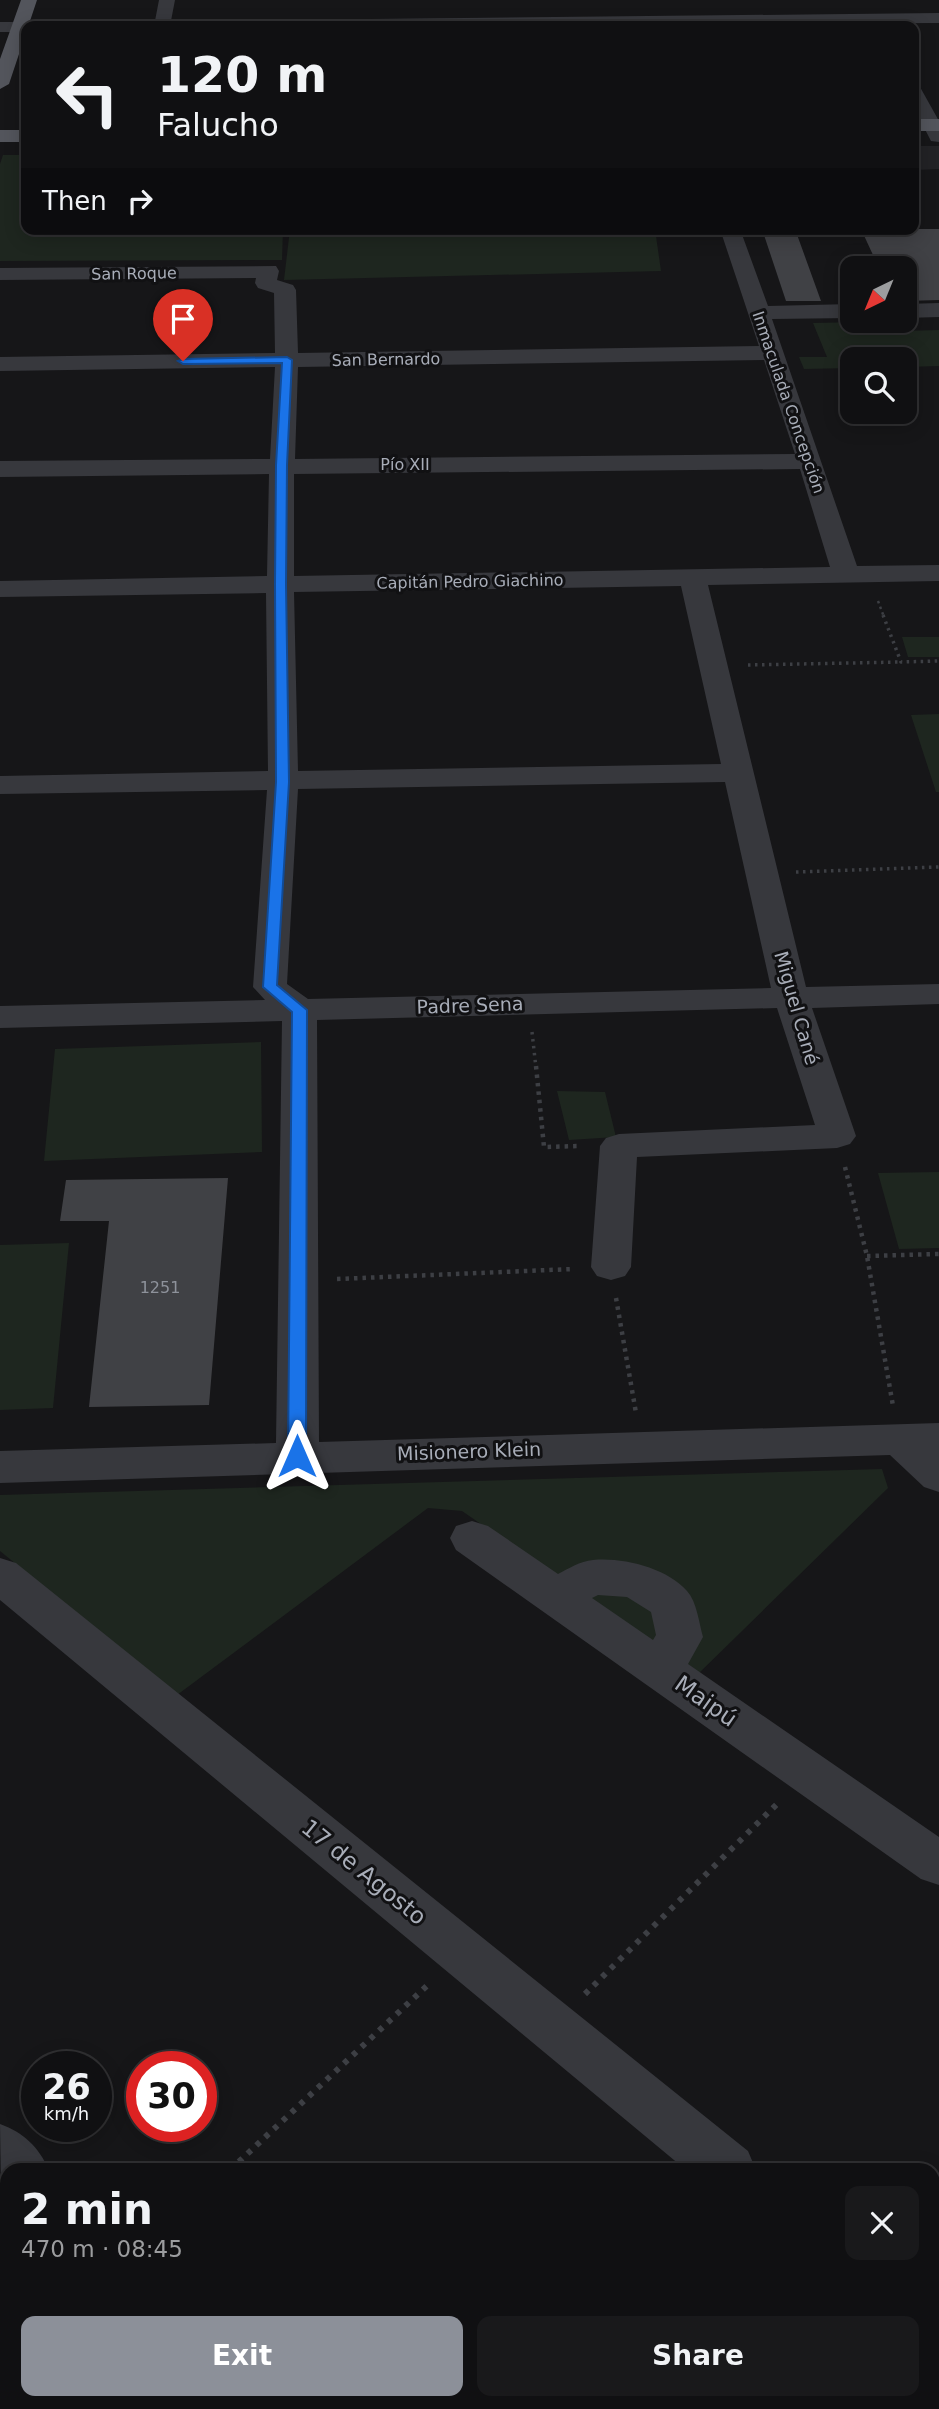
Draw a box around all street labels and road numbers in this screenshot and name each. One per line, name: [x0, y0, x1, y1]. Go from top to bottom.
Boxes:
street label: San Roque: [91, 263, 177, 284]
street label: Inmaculada Concepción: [748, 309, 829, 496]
street label: San Bernardo: [332, 349, 440, 370]
street label: Pío XII: [380, 455, 430, 474]
street label: Capitán Pedro Giachino: [376, 570, 564, 593]
street label: Miguel Cané: [770, 949, 824, 1067]
street label: Padre Sena: [416, 992, 524, 1018]
street label: Misionero Klein: [397, 1437, 541, 1465]
street label: Maipú: [670, 1670, 742, 1732]
street label: 17 de Agosto: [297, 1814, 431, 1930]

